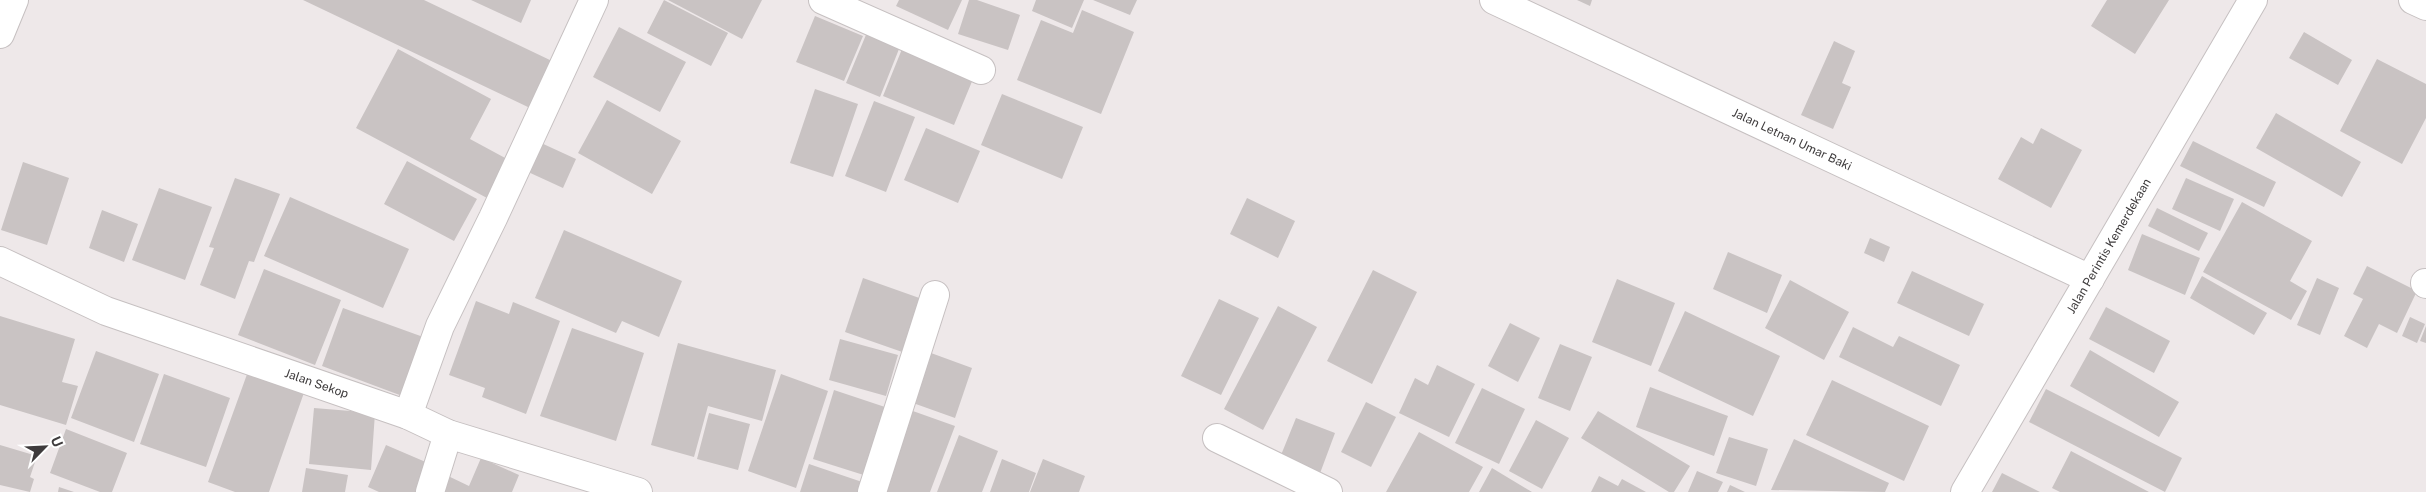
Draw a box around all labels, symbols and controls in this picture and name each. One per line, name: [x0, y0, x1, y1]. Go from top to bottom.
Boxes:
street label: Jalan Letnan Umar Baki: [1730, 106, 1854, 173]
street label: Jalan Perintis Kemerdekaan: [2064, 176, 2154, 316]
street label: Jalan Sekop: [283, 366, 350, 401]
north arrow: [20, 422, 70, 472]
text: U: [48, 434, 66, 450]

